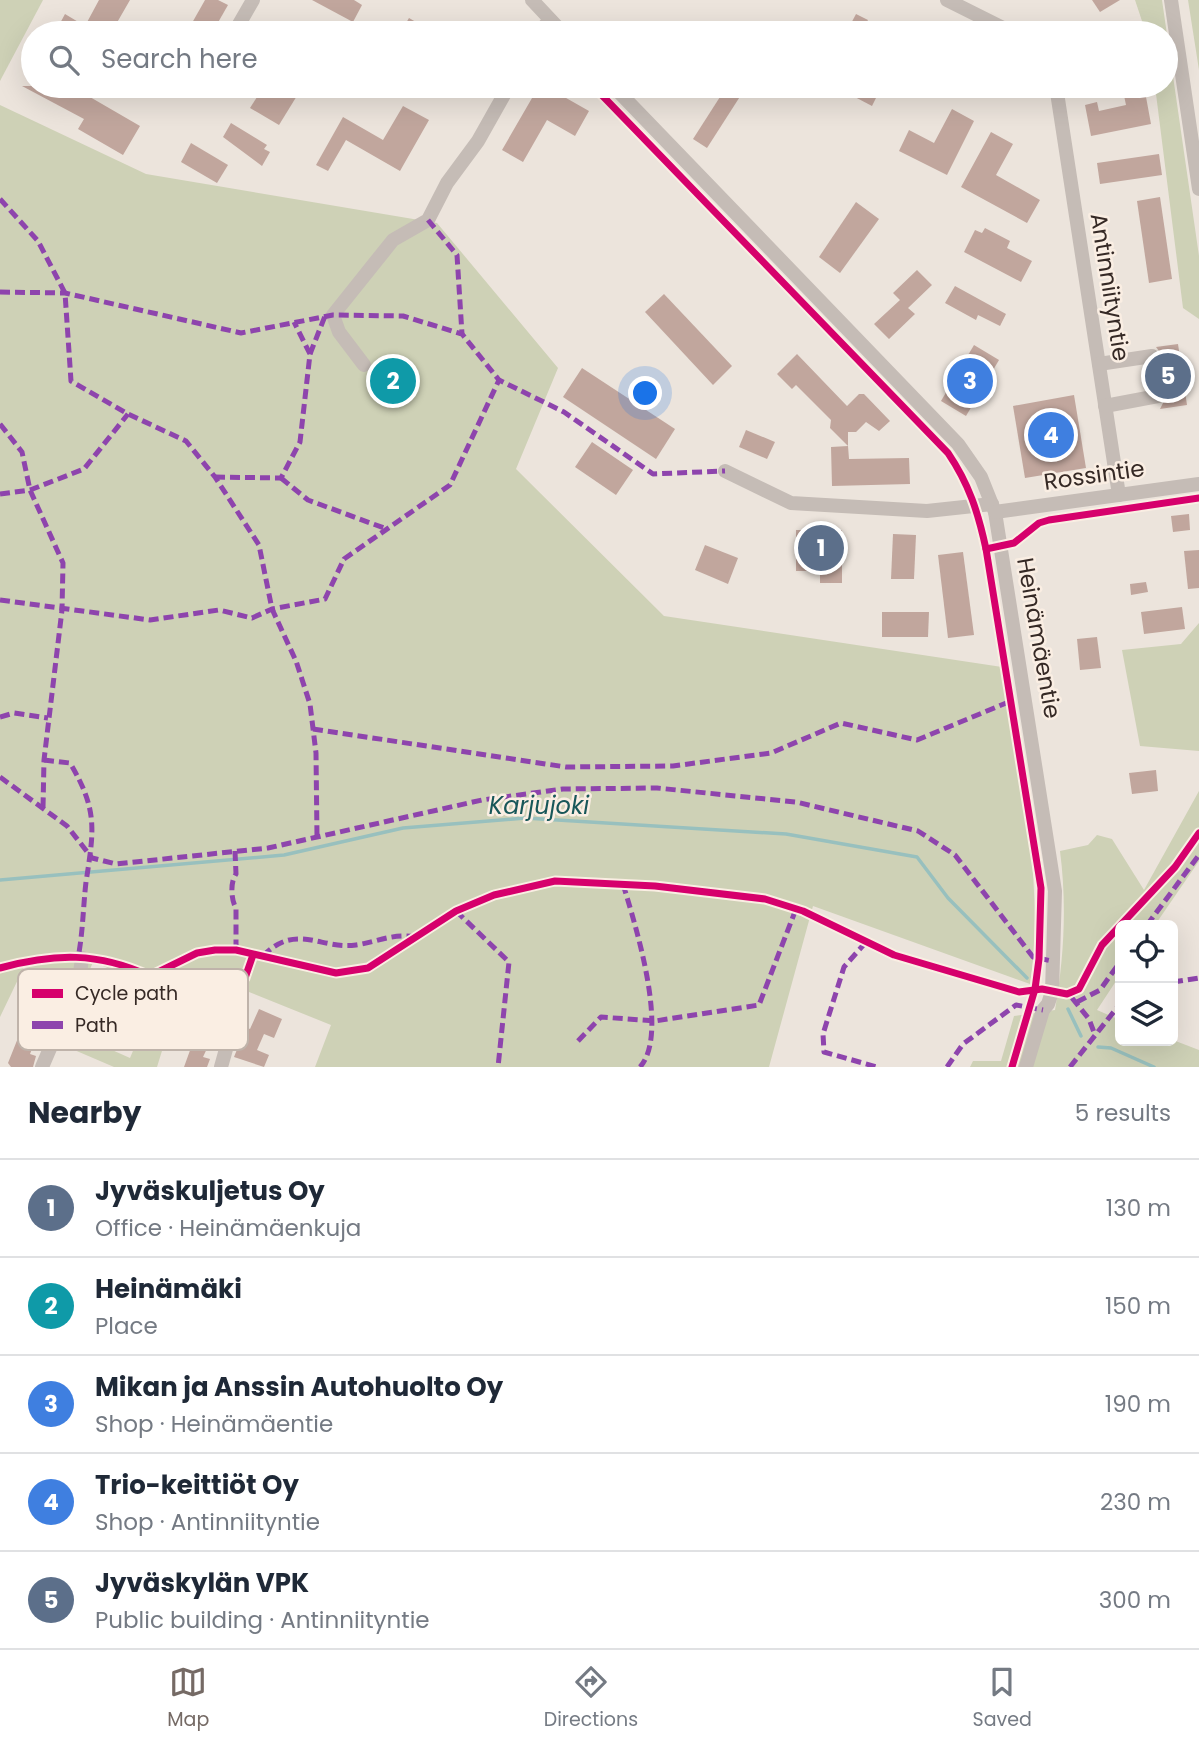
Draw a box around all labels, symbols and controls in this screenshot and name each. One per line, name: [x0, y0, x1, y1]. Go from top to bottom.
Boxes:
search box: [21, 21, 1178, 98]
icon: search: [45, 41, 83, 79]
text: Search here: [101, 41, 258, 77]
street label: Antinniityntie: [1083, 211, 1137, 363]
pin: 5: [1145, 350, 1191, 402]
pin: 2: [370, 355, 416, 407]
pin: 3: [947, 355, 993, 407]
your location: [628, 376, 662, 410]
pin: 4: [1028, 409, 1074, 461]
street label: Rossintie: [1042, 452, 1146, 498]
pin: 1: [798, 522, 844, 574]
street label: Heinämäentie: [1009, 555, 1069, 721]
water label: Karjujoki: [489, 789, 590, 822]
map controls: [1115, 920, 1178, 1046]
button: locate: [1115, 920, 1178, 983]
legend: [18, 969, 248, 1050]
text: Cycle path: [75, 980, 178, 1007]
button: layers: [1115, 983, 1178, 1046]
text: Path: [75, 1012, 118, 1039]
text: Nearby: [28, 1091, 142, 1134]
text: 5 results: [1075, 1097, 1171, 1129]
text: Jyväskuljetus Oy: [95, 1173, 325, 1209]
text: 1: [47, 1192, 55, 1224]
text: 130 m: [1106, 1192, 1171, 1224]
text: Office · Heinämäenkuja: [95, 1212, 361, 1244]
text: Heinämäki: [95, 1271, 242, 1307]
text: 2: [44, 1290, 58, 1322]
text: 150 m: [1105, 1290, 1171, 1322]
text: Place: [95, 1310, 158, 1342]
text: Mikan ja Anssin Autohuolto Oy: [95, 1369, 503, 1405]
text: 3: [44, 1388, 58, 1420]
text: 190 m: [1105, 1388, 1171, 1420]
text: Shop · Heinämäentie: [95, 1408, 333, 1440]
text: Trio-keittiöt Oy: [95, 1467, 299, 1503]
text: 4: [43, 1486, 59, 1518]
text: 230 m: [1100, 1486, 1171, 1518]
text: Shop · Antinniityntie: [95, 1506, 320, 1538]
text: Jyväskylän VPK: [95, 1565, 309, 1601]
text: 5: [44, 1584, 58, 1616]
text: 300 m: [1099, 1584, 1171, 1616]
text: Public building · Antinniityntie: [95, 1604, 430, 1636]
tab: Map: [167, 1663, 209, 1734]
tab: Directions: [544, 1663, 638, 1734]
tab: Saved: [973, 1663, 1032, 1734]

